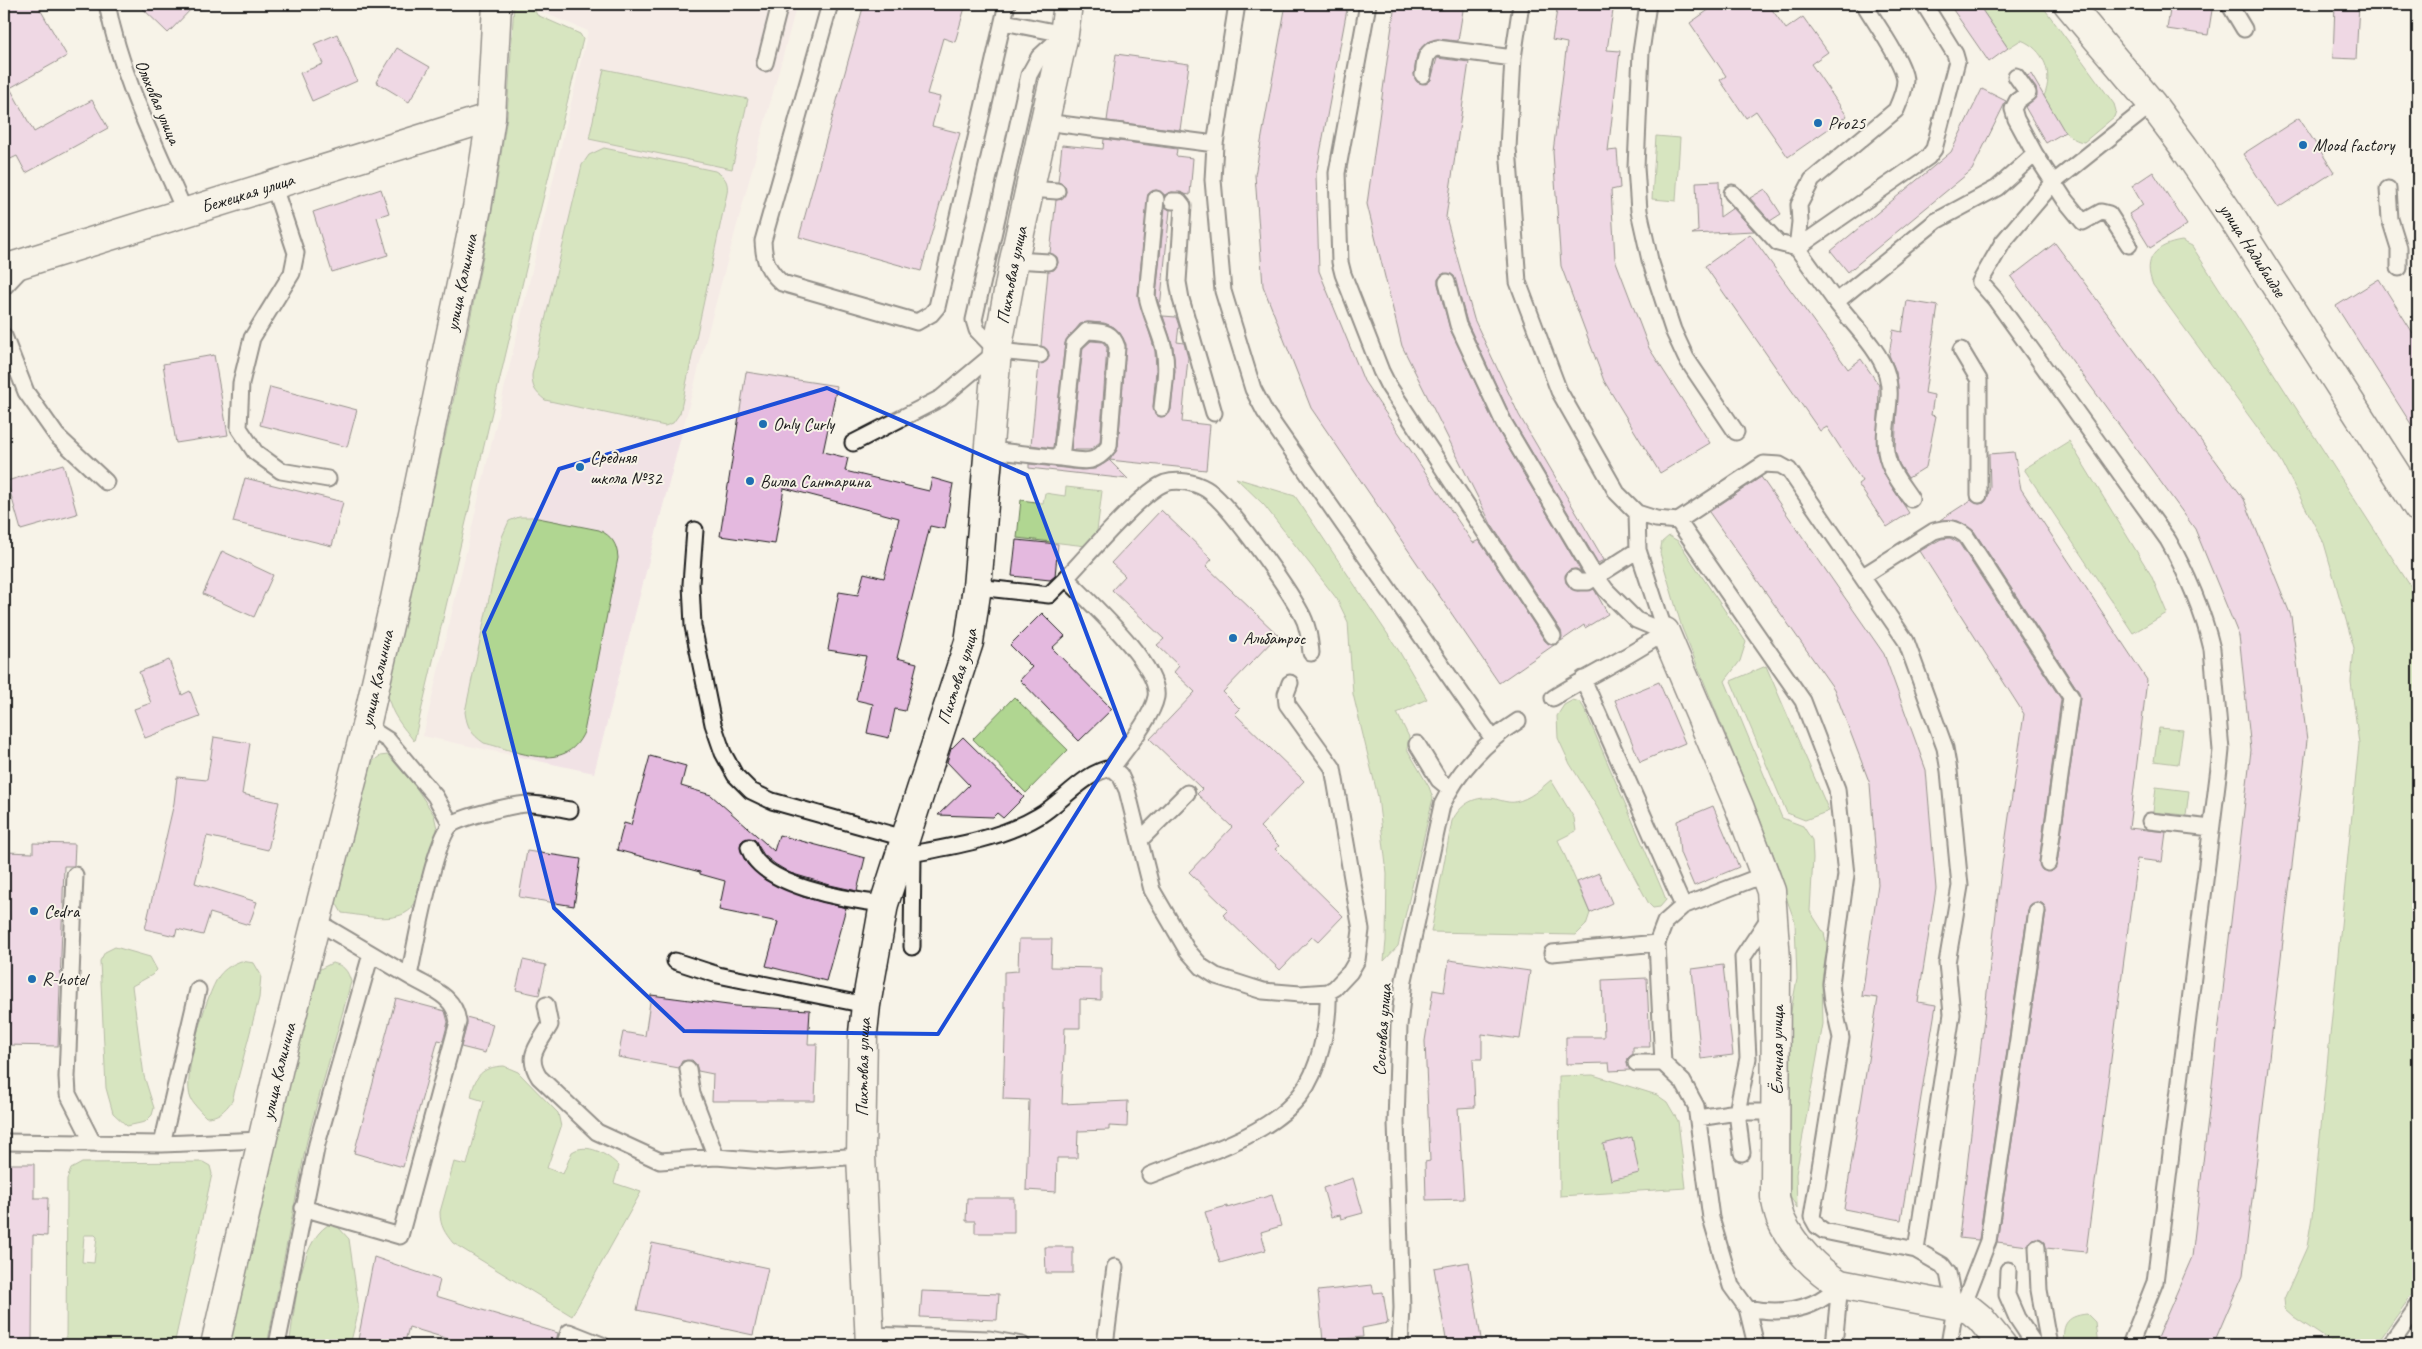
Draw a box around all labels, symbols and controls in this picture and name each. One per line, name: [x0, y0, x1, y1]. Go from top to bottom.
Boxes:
street label: Ольховая улица: [130, 56, 186, 149]
place label: Pro25: [1828, 112, 1866, 134]
marker: Pro25: [1812, 117, 1824, 129]
place label: Mood factory: [2313, 134, 2396, 156]
marker: Mood factory: [2297, 139, 2309, 151]
street label: Бежецкая улица: [198, 168, 298, 218]
street label: улица Надибаидзе: [2214, 198, 2292, 302]
street label: Пихтовая улица: [991, 223, 1032, 326]
street label: улица Калинина: [440, 231, 482, 334]
place label: Only Curly: [773, 413, 836, 435]
marker: Only Curly: [757, 418, 769, 430]
place label: Средняя школа №32: [590, 446, 663, 489]
marker: Средняя школа №32: [574, 461, 586, 473]
place label: Вилла Сантарина: [760, 470, 872, 492]
marker: Вилла Сантарина: [744, 475, 756, 487]
street label: Пихтовая улица: [932, 626, 982, 727]
street label: улица Калинина: [355, 627, 399, 730]
place label: Альбатрос: [1243, 627, 1307, 649]
marker: Альбатрос: [1227, 632, 1239, 644]
place label: Cedra: [44, 900, 81, 922]
marker: Cedra: [28, 905, 40, 917]
place label: R-hotel: [42, 968, 90, 990]
marker: R-hotel: [26, 973, 38, 985]
street label: Сосновая улица: [1368, 982, 1396, 1077]
street label: Ёлочная улица: [1766, 1004, 1788, 1094]
street label: Пихтовая улица: [851, 1016, 876, 1117]
street label: улица Калинина: [256, 1020, 301, 1123]

